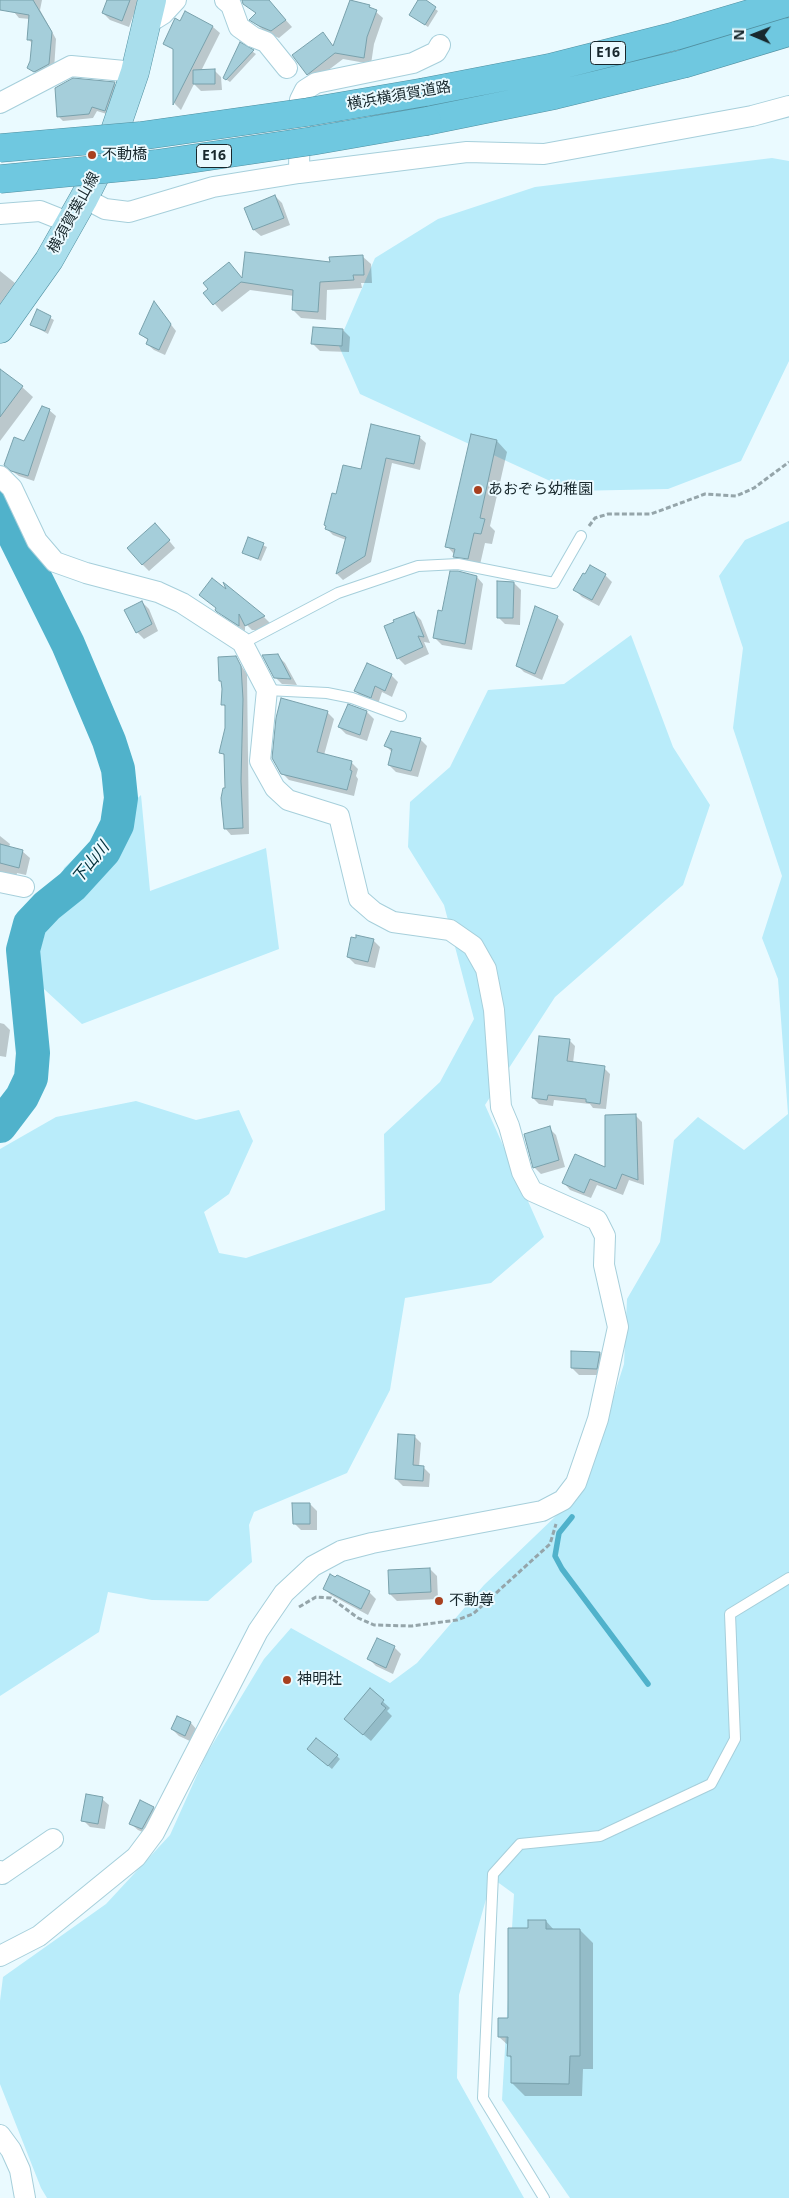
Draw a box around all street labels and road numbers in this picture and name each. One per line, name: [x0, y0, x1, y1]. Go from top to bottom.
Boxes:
road number: E16: [590, 42, 626, 64]
street label: 横浜横須賀道路: [346, 78, 452, 114]
road number: E16: [196, 144, 232, 168]
street label: 横須賀葉山線: [44, 169, 104, 257]

